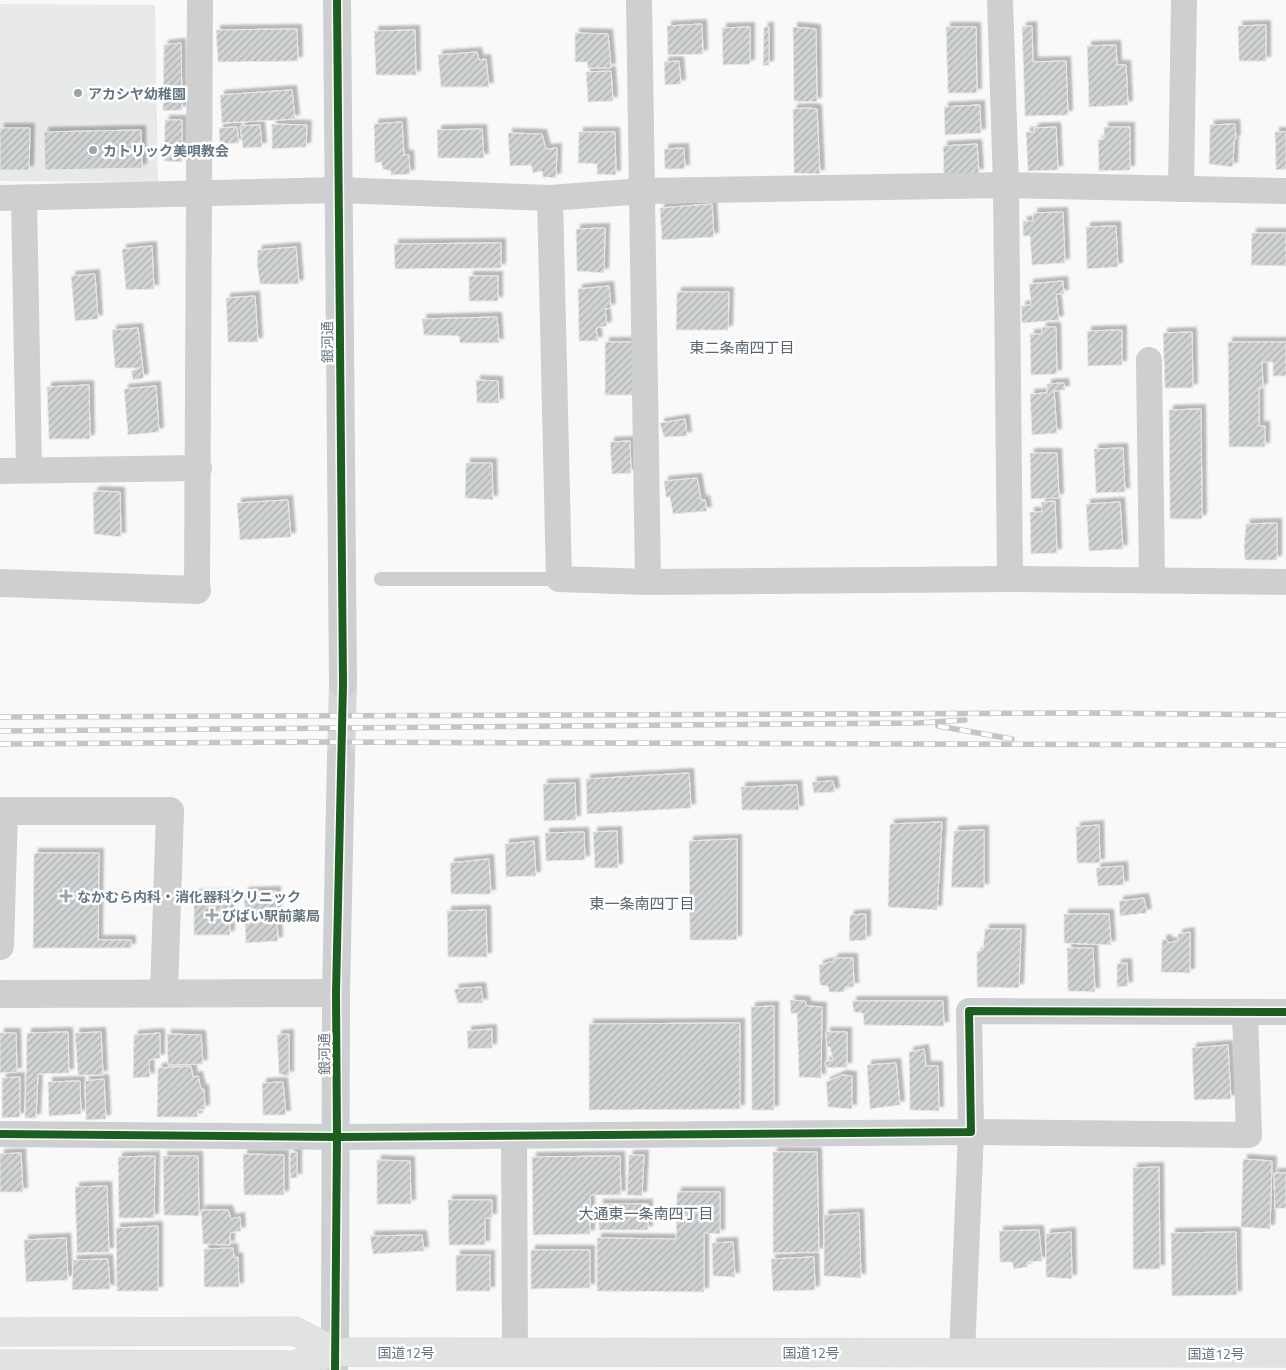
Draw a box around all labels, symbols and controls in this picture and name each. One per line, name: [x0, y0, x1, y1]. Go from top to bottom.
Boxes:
place label: アカシヤ幼稚園: [88, 83, 186, 104]
marker: アカシヤ幼稚園: [72, 87, 84, 99]
place label: カトリック美唄教会: [103, 140, 229, 161]
marker: カトリック美唄教会: [87, 144, 99, 156]
street label: 銀河通: [316, 321, 338, 363]
district label: 東二条南四丁目: [689, 336, 795, 359]
place label: なかむら内科・消化器科クリニック: [77, 886, 301, 907]
marker: なかむら内科・消化器科クリニック: [59, 889, 73, 903]
district label: 東一条南四丁目: [589, 892, 695, 915]
place label: びばい駅前薬局: [222, 905, 320, 926]
marker: びばい駅前薬局: [206, 909, 218, 921]
street label: 銀河通: [313, 1033, 335, 1075]
district label: 大通東一条南四丁目: [578, 1202, 714, 1225]
street label: 国道12号: [377, 1342, 435, 1363]
street label: 国道12号: [782, 1342, 840, 1363]
street label: 国道12号: [1187, 1343, 1245, 1364]

